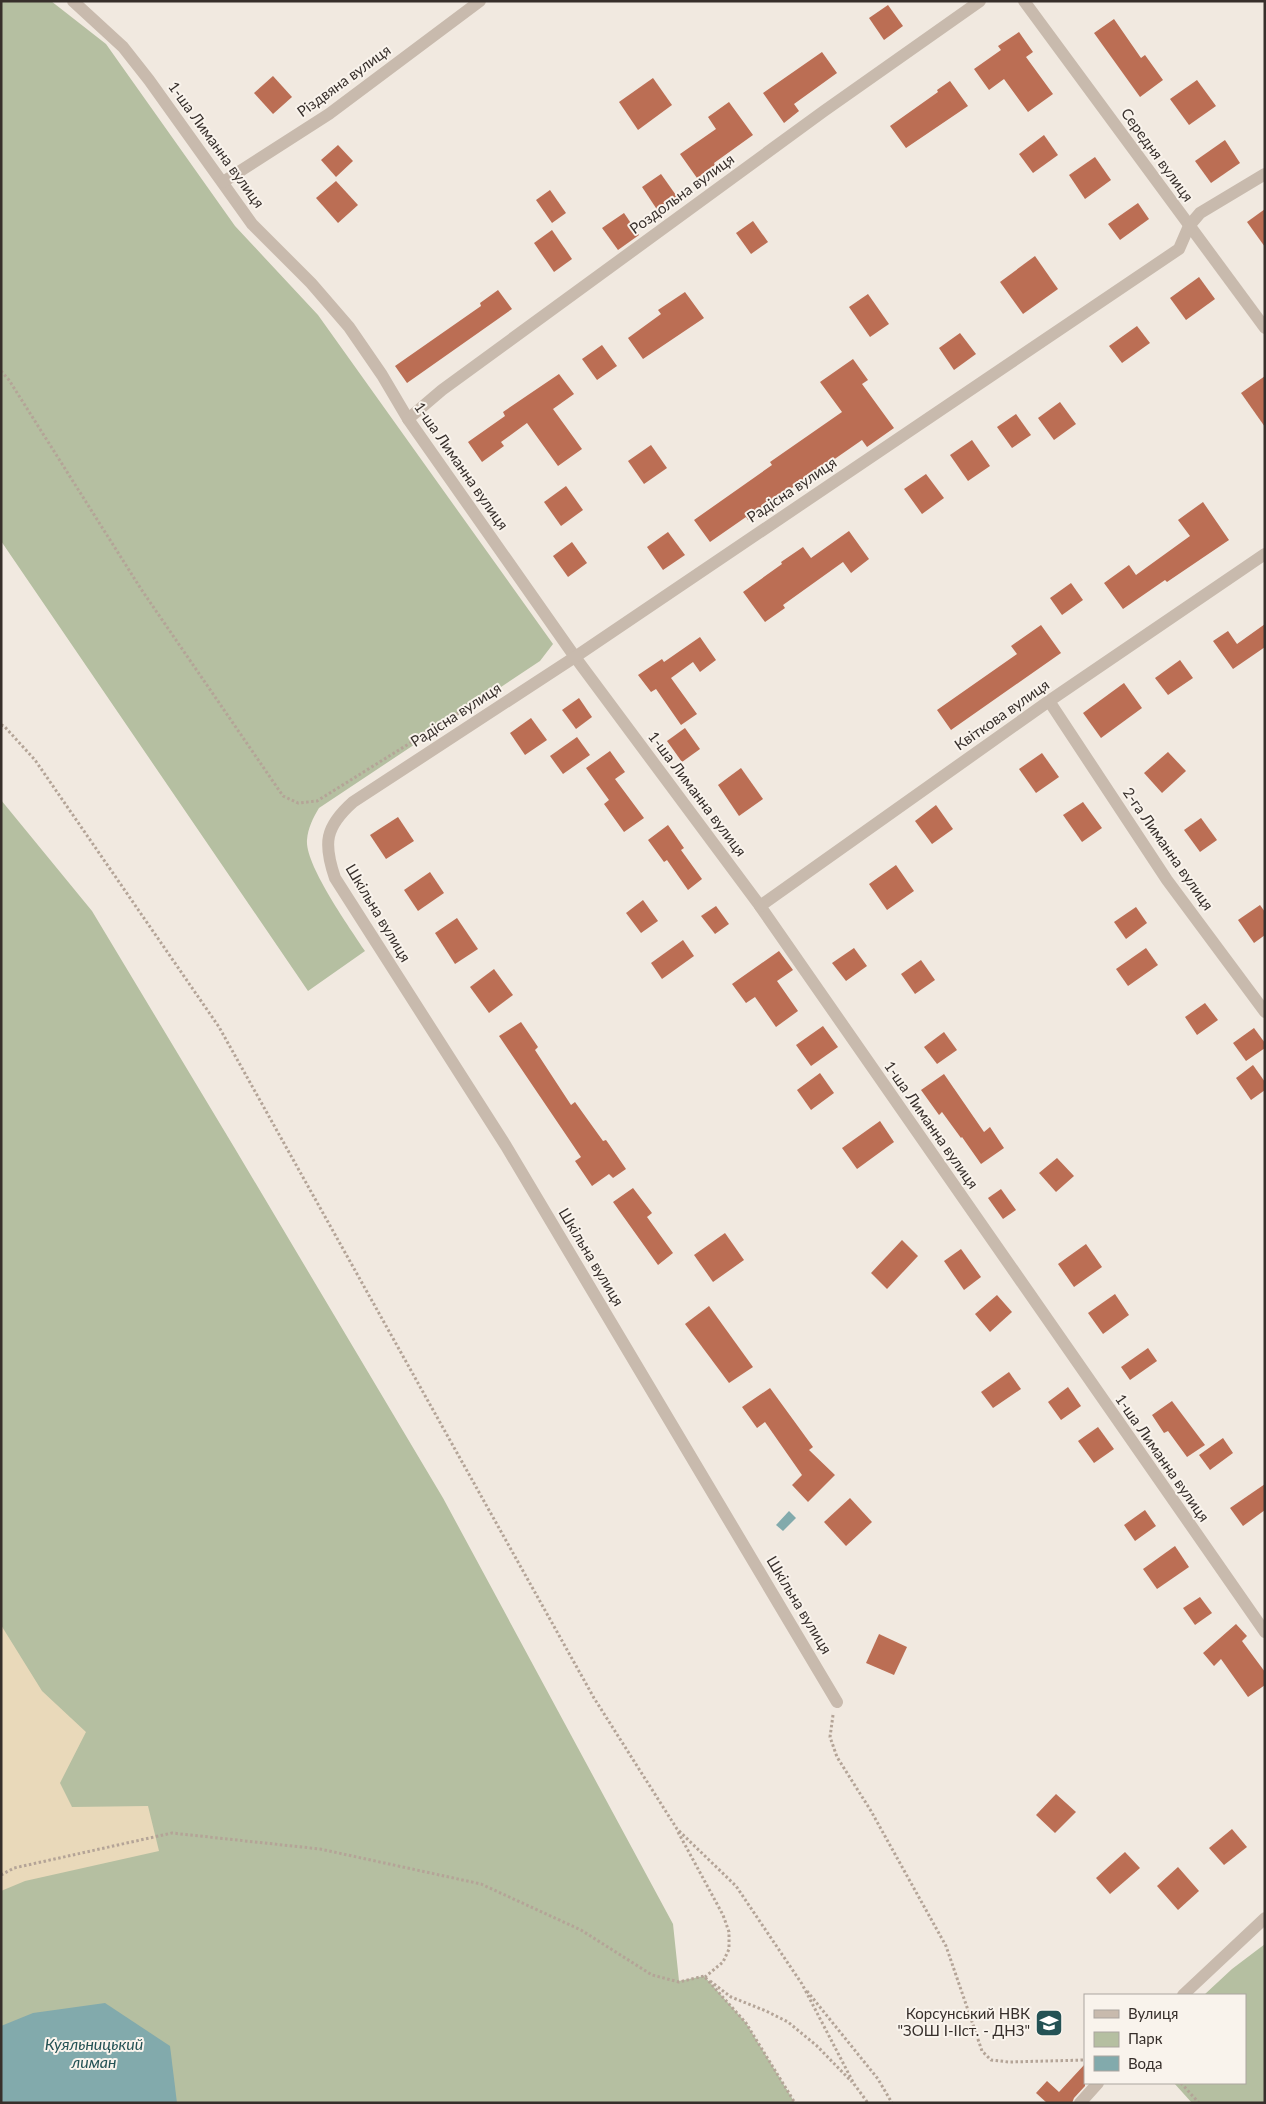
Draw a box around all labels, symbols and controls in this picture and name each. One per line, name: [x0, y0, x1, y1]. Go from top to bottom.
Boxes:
street label: Різдвяна вулиця: [293, 40, 394, 120]
street label: 1-ша Лиманна вулиця: [165, 78, 269, 211]
street label: Середня вулиця: [1118, 104, 1198, 205]
street label: Роздольна вулиця: [626, 149, 737, 237]
street label: 1-ша Лиманна вулиця: [411, 398, 513, 533]
street label: Радісна вулиця: [743, 453, 840, 526]
street label: Квіткова вулиця: [951, 675, 1052, 754]
street label: Радісна вулиця: [407, 678, 504, 750]
street label: 1-ша Лиманна вулиця: [645, 727, 751, 859]
street label: 2-га Лиманна вулиця: [1120, 784, 1218, 913]
street label: Шкільна вулиця: [342, 860, 415, 965]
street label: 1-ша Лиманна вулиця: [881, 1057, 983, 1192]
street label: Шкільна вулиця: [555, 1204, 628, 1309]
street label: 1-ша Лиманна вулиця: [1112, 1390, 1214, 1525]
street label: Шкільна вулиця: [763, 1552, 836, 1657]
legend: [1084, 1994, 1246, 2084]
place label: Корсунський НВК "ЗОШ І-ІІст. - ДНЗ": [898, 2004, 1030, 2039]
text: Вулиця: [1128, 2004, 1178, 2022]
school or university icon: Корсунський НВК "ЗОШ І-ІІст. - ДНЗ": [1034, 2008, 1064, 2038]
text: Парк: [1128, 2029, 1163, 2047]
water label: Куяльницький лиман: [45, 2034, 143, 2071]
text: Вода: [1128, 2054, 1163, 2072]

